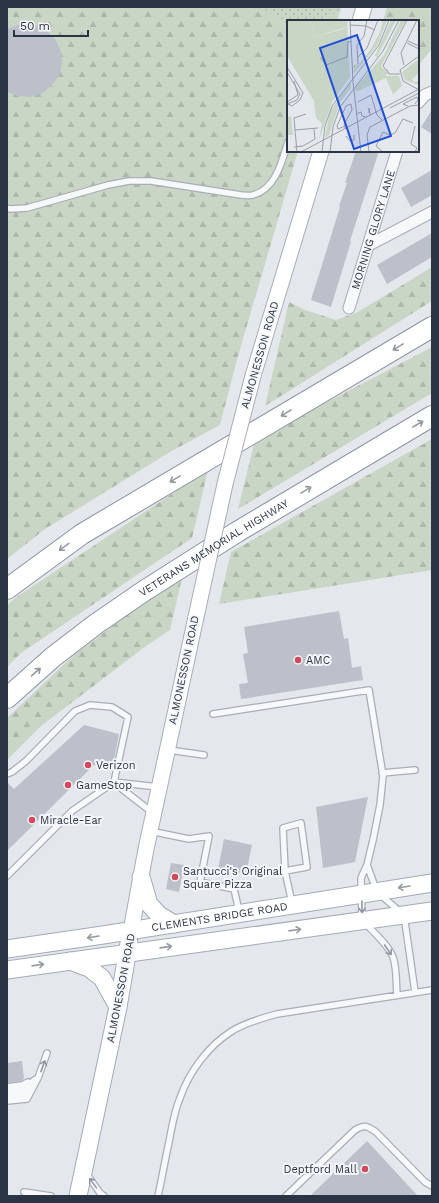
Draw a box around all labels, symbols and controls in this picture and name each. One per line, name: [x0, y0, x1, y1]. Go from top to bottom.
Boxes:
scale bar: [14, 12, 88, 38]
text: 50 m: [20, 19, 50, 33]
inset map: [287, 20, 419, 152]
street label: MORNING GLORY LANE: [349, 168, 397, 291]
street label: ALMONESSON ROAD: [238, 300, 282, 410]
one-way arrow: [392, 343, 404, 351]
one-way arrow: [281, 409, 293, 417]
one-way arrow: [412, 419, 424, 427]
one-way arrow: [169, 475, 181, 483]
one-way arrow: [300, 486, 312, 494]
street label: VETERANS MEMORIAL HIGHWAY: [136, 496, 291, 599]
one-way arrow: [58, 542, 69, 551]
street label: ALMONESSON ROAD: [166, 614, 202, 726]
place label: AMC: [306, 654, 331, 667]
marker: AMC: [293, 655, 303, 665]
one-way arrow: [31, 668, 41, 677]
place label: Verizon: [96, 759, 136, 772]
marker: Verizon: [83, 760, 93, 770]
place label: GameStop: [76, 779, 132, 792]
marker: GameStop: [63, 780, 73, 790]
place label: Miracle-Ear: [40, 814, 103, 827]
marker: Miracle-Ear: [27, 815, 37, 825]
place label: Santucci's Original Square Pizza: [183, 865, 283, 891]
marker: Santucci's Original Square Pizza: [170, 872, 180, 882]
one-way arrow: [398, 883, 411, 891]
street label: CLEMENTS BRIDGE ROAD: [150, 899, 289, 934]
one-way arrow: [358, 900, 366, 913]
one-way arrow: [288, 926, 301, 933]
street label: ALMONESSON ROAD: [104, 932, 138, 1044]
one-way arrow: [87, 933, 100, 941]
one-way arrow: [159, 943, 172, 951]
one-way arrow: [384, 944, 392, 955]
one-way arrow: [31, 961, 44, 969]
one-way arrow: [39, 1060, 47, 1072]
place label: Deptford Mall: [284, 1163, 358, 1176]
marker: Deptford Mall: [360, 1164, 370, 1174]
one-way arrow: [89, 1178, 97, 1189]

